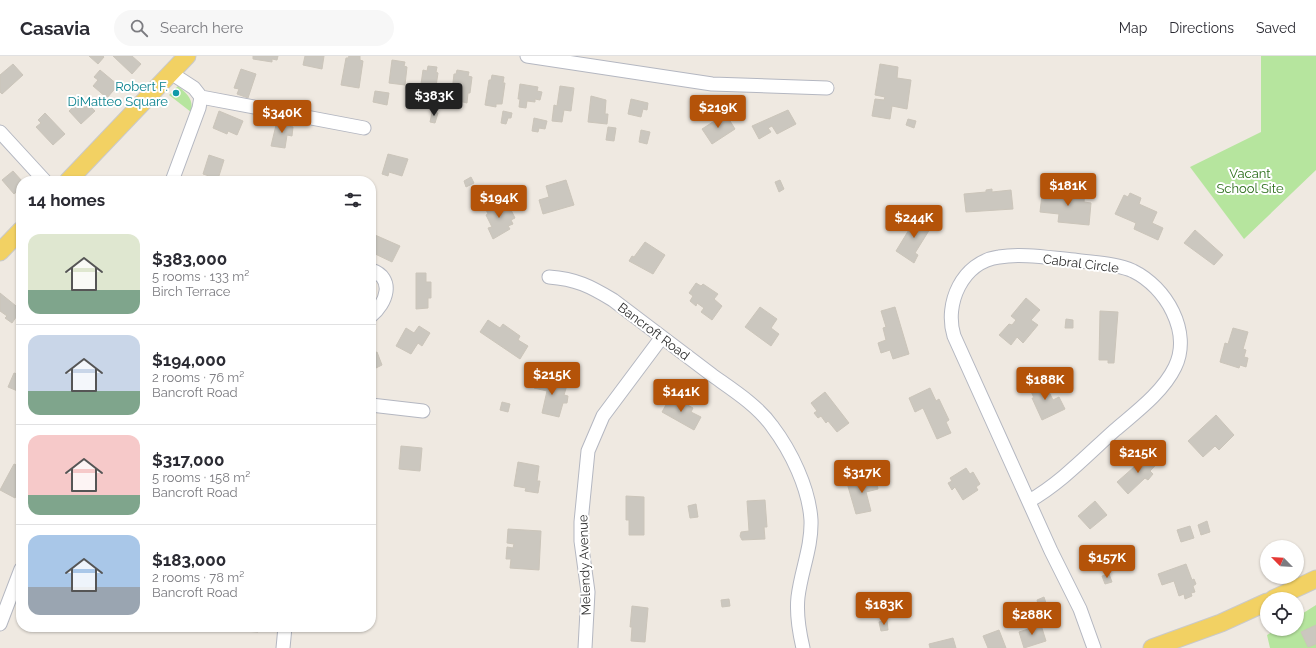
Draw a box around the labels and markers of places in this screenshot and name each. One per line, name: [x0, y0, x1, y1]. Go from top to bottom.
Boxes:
place label: Robert F. DiMatteo Square: [68, 79, 168, 109]
pin: $383K: [406, 83, 462, 117]
marker: Robert F. DiMatteo Square: [171, 88, 181, 98]
pin: $219K: [690, 95, 746, 129]
pin: $340K: [254, 100, 310, 134]
pin: $181K: [1040, 173, 1096, 207]
pin: $194K: [471, 185, 527, 219]
pin: $244K: [886, 205, 942, 239]
pin: $215K: [524, 362, 580, 396]
pin: $188K: [1017, 367, 1073, 401]
pin: $141K: [653, 379, 709, 413]
pin: $215K: [1110, 440, 1166, 474]
pin: $317K: [834, 460, 890, 494]
pin: $157K: [1079, 545, 1135, 579]
pin: $183K: [856, 592, 912, 626]
pin: $288K: [1004, 602, 1060, 636]

